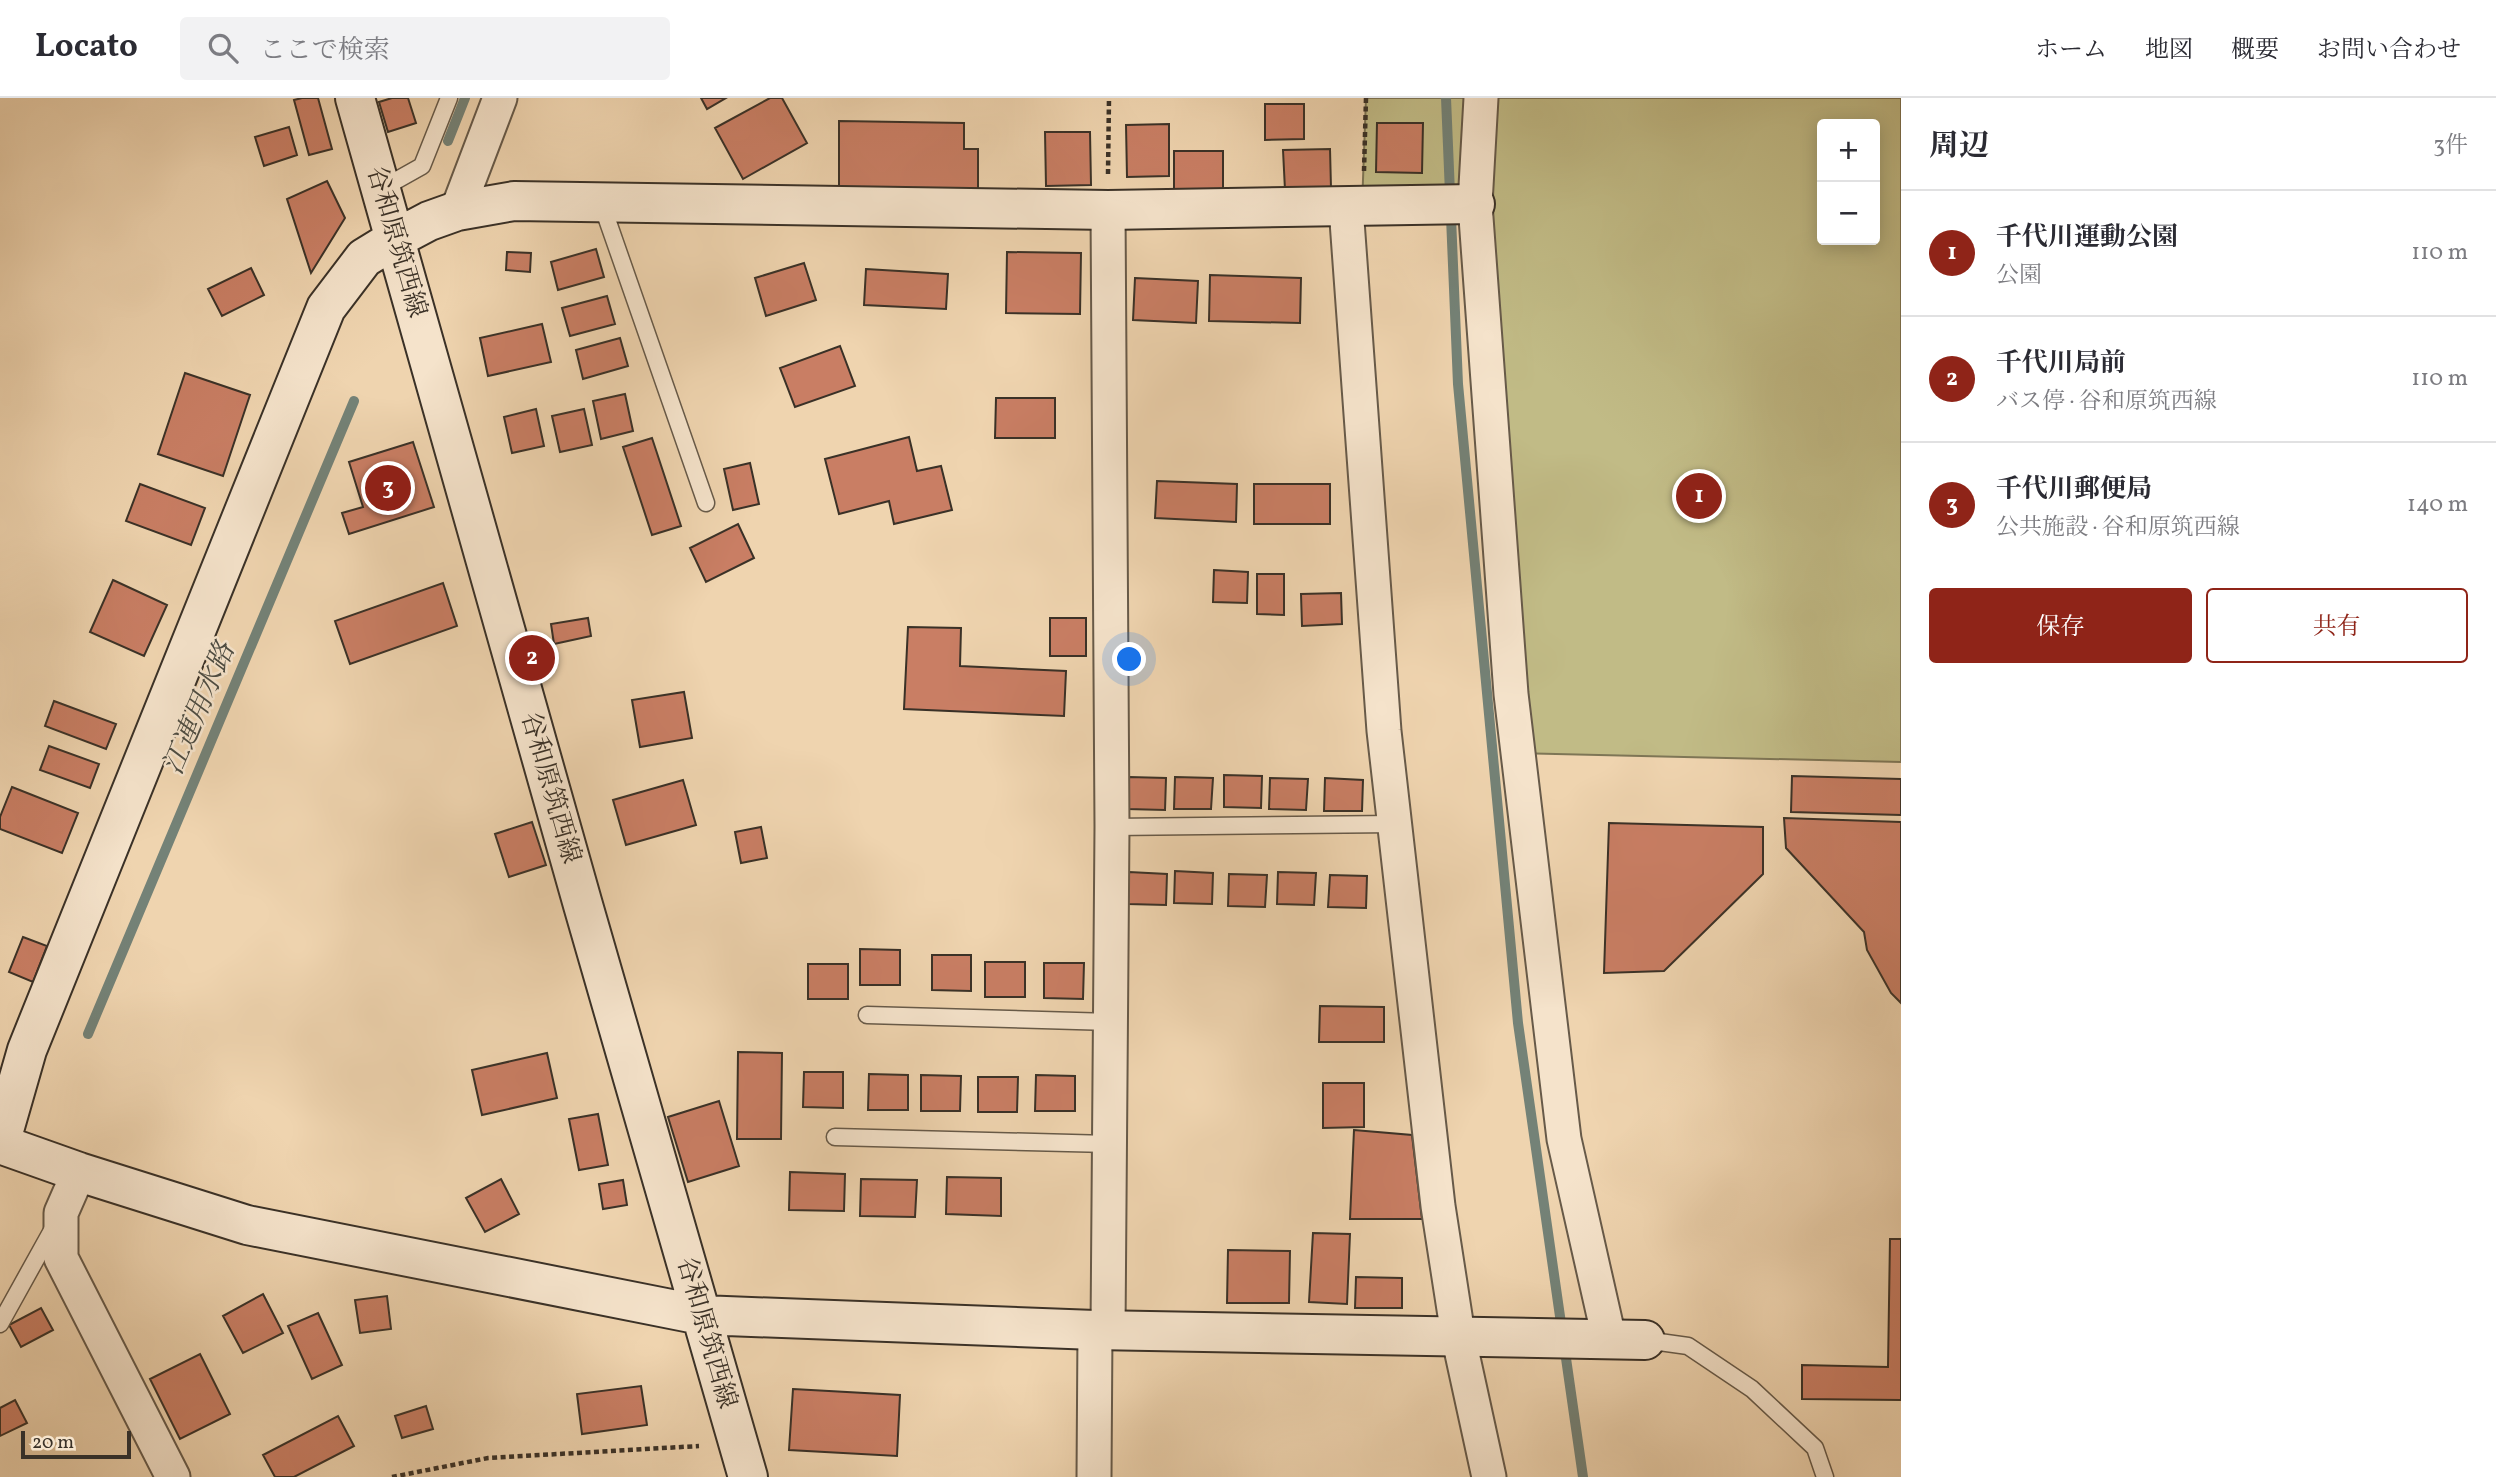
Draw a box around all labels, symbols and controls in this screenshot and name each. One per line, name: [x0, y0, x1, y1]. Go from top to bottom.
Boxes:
search box: [180, 17, 670, 80]
text: Locato: [35, 25, 138, 71]
icon: search: [204, 29, 242, 67]
text: ここで検索: [260, 33, 390, 69]
text: ホーム: [2035, 34, 2107, 68]
text: 地図: [2145, 34, 2193, 68]
text: 概要: [2231, 34, 2279, 68]
text: お問い合わせ: [2317, 34, 2461, 68]
map controls: [1817, 119, 1880, 245]
button: +: [1817, 119, 1880, 182]
text: 周辺: [1929, 126, 1989, 168]
text: 3件: [2433, 130, 2468, 162]
street label: 谷和原筑西線: [357, 162, 435, 322]
button: −: [1817, 182, 1880, 245]
text: 千代川運動公園: [1996, 220, 2178, 256]
text: 1: [1947, 237, 1957, 269]
text: 110 m: [2411, 237, 2468, 269]
text: 公園: [1996, 260, 2042, 292]
text: 千代川局前: [1996, 346, 2126, 382]
text: 2: [1946, 363, 1958, 395]
text: 110 m: [2411, 363, 2468, 395]
text: バス停 · 谷和原筑西線: [1996, 386, 2217, 418]
pin: 3: [365, 462, 411, 514]
pin: 1: [1676, 470, 1722, 522]
text: 千代川郵便局: [1996, 472, 2152, 508]
text: 3: [1946, 489, 1958, 521]
text: 140 m: [2407, 489, 2468, 521]
text: 公共施設 · 谷和原筑西線: [1996, 512, 2240, 544]
button: 保存: [1929, 588, 2192, 663]
button: 共有: [2206, 588, 2468, 663]
pin: 2: [509, 632, 555, 684]
water label: 江連用水路: [155, 635, 246, 781]
your location: [1112, 642, 1146, 676]
street label: 谷和原筑西線: [511, 708, 589, 868]
street label: 谷和原筑西線: [667, 1253, 745, 1413]
scale bar: [21, 1428, 131, 1460]
text: 20 m: [32, 1430, 74, 1456]

